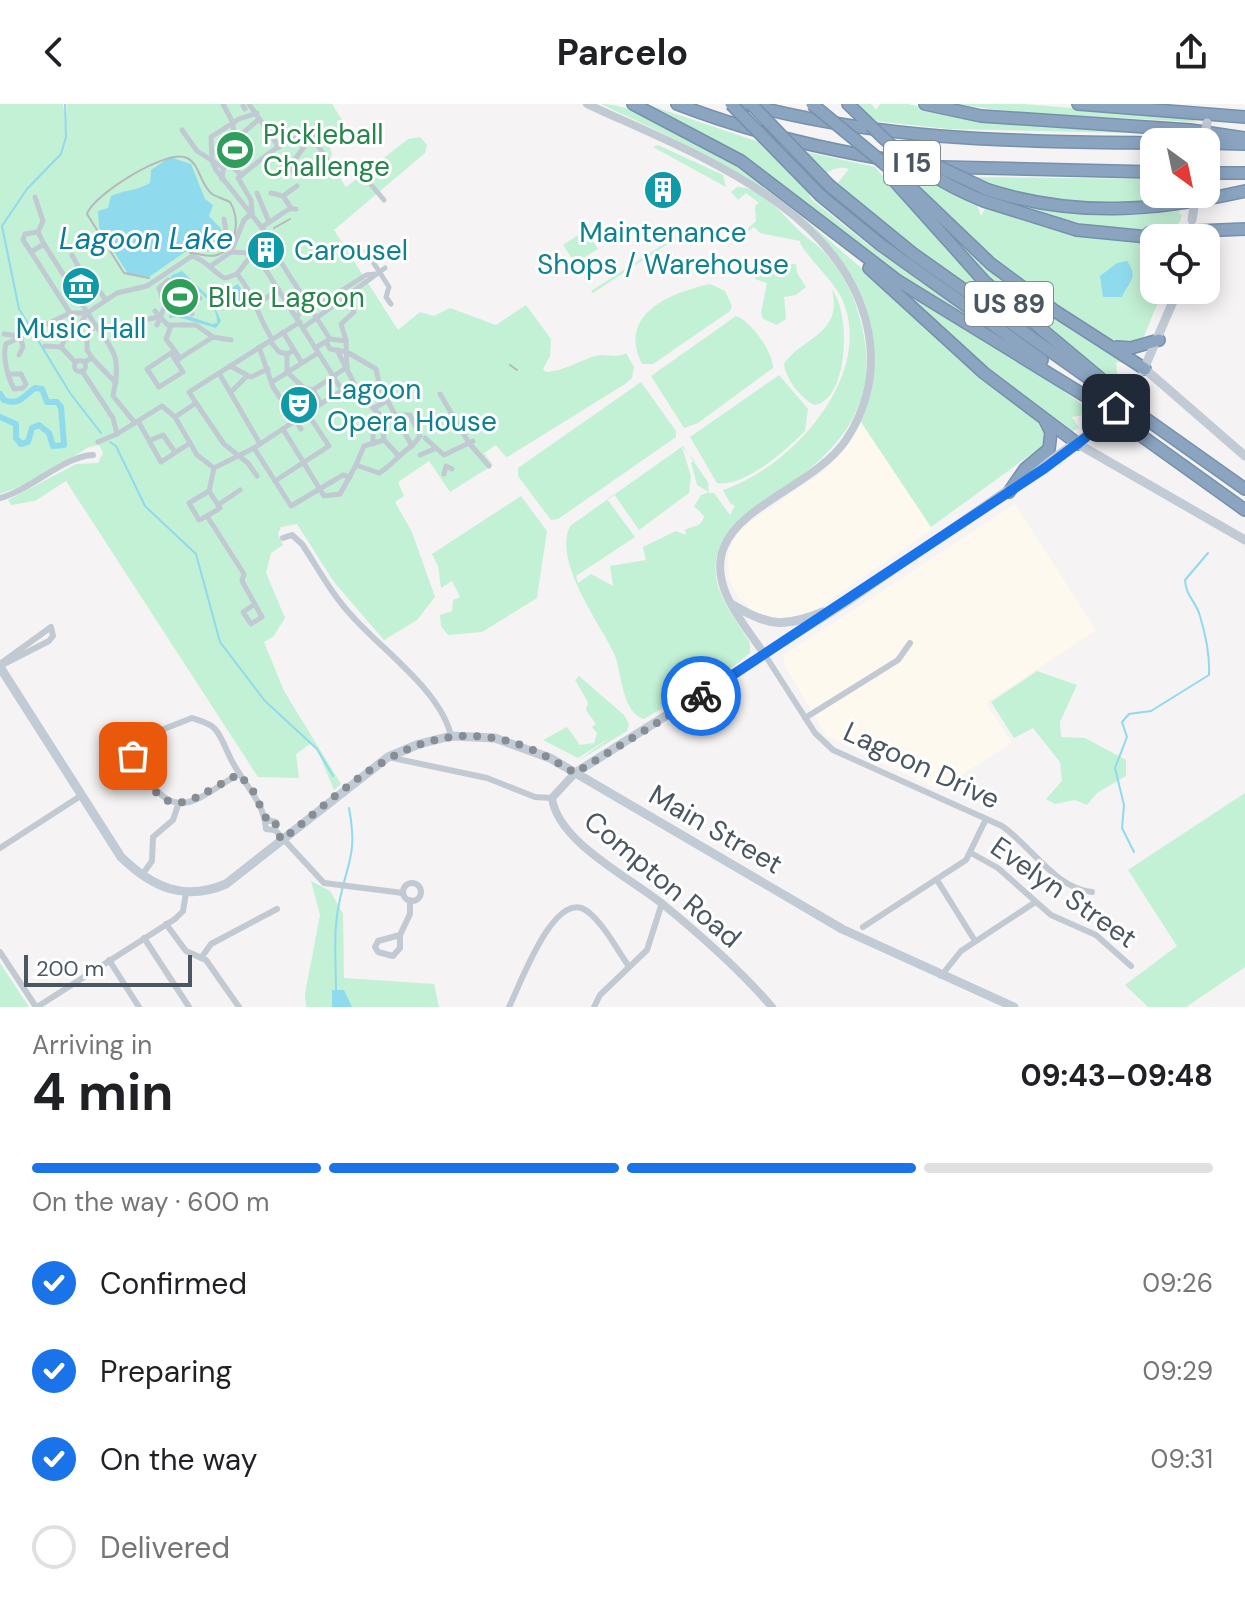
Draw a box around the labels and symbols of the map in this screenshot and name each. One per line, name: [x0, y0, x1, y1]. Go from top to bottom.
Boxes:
place label: Pickleball Challenge: [263, 116, 390, 185]
north arrow: [1140, 128, 1220, 208]
sports icon: Pickleball Challenge: [214, 129, 256, 171]
road number: I 15: [884, 141, 940, 185]
building icon: Maintenance Shops / Warehouse: [642, 169, 684, 211]
place label: Maintenance Shops / Warehouse: [537, 214, 789, 283]
water label: Lagoon Lake: [59, 219, 233, 258]
building icon: Carousel: [245, 229, 287, 271]
place label: Carousel: [294, 232, 408, 269]
museum icon: Music Hall: [60, 265, 102, 307]
sports icon: Blue Lagoon: [159, 276, 201, 318]
place label: Blue Lagoon: [208, 279, 365, 316]
road number: US 89: [965, 282, 1053, 326]
place label: Music Hall: [16, 310, 146, 347]
place label: Lagoon Opera House: [327, 371, 497, 440]
pin: [1082, 374, 1150, 442]
theatre icon: Lagoon Opera House: [278, 384, 320, 426]
courier: [661, 656, 741, 736]
street label: Lagoon Drive: [838, 713, 1006, 818]
pin: [99, 722, 167, 790]
street label: Main Street: [642, 776, 789, 883]
street label: Compton Road: [576, 803, 749, 956]
street label: Evelyn Street: [983, 828, 1144, 956]
scale bar: [24, 951, 192, 987]

